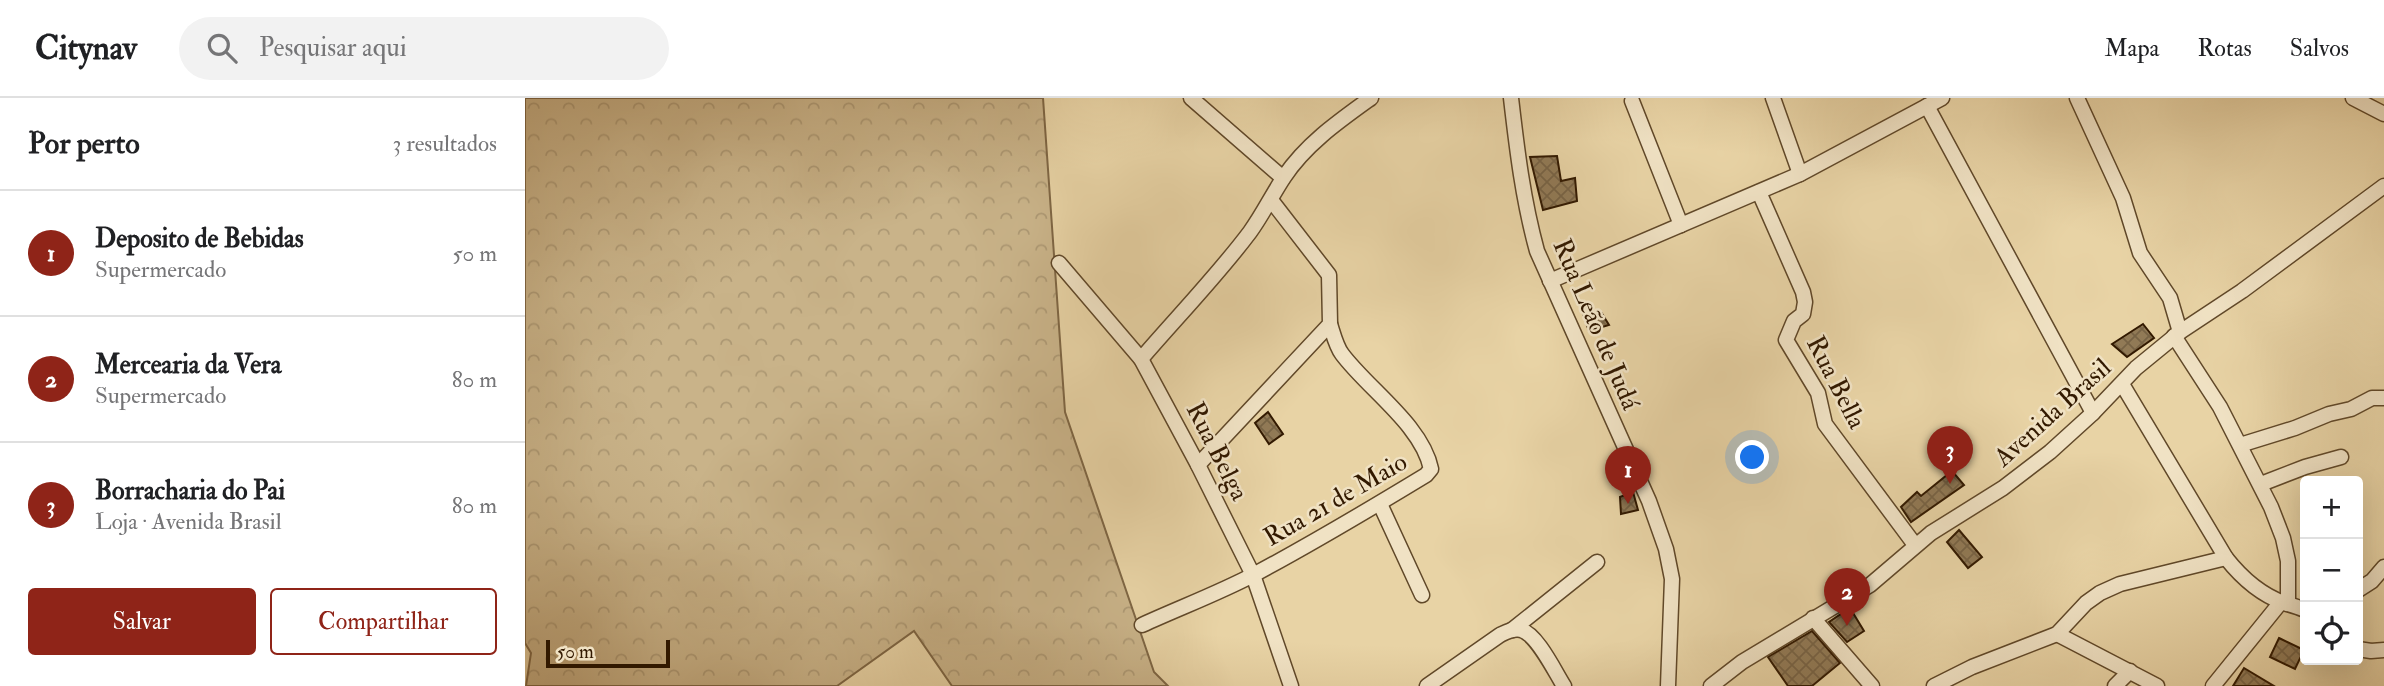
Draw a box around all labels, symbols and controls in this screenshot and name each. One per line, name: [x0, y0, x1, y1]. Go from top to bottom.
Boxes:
search box: [179, 17, 669, 80]
text: Citynav: [35, 28, 137, 69]
icon: search: [203, 29, 241, 67]
text: Pesquisar aqui: [259, 32, 407, 64]
text: Mapa: [2104, 33, 2159, 64]
text: Rotas: [2197, 33, 2252, 64]
text: Salvos: [2290, 33, 2349, 64]
text: Por perto: [28, 125, 140, 162]
text: 3 resultados: [393, 129, 497, 158]
text: Deposito de Bebidas: [95, 223, 304, 255]
street label: Rua Leão de Judá: [1546, 234, 1647, 415]
text: 1: [47, 239, 55, 268]
text: 50 m: [453, 239, 497, 268]
text: Supermercado: [95, 255, 226, 284]
street label: Rua Bella: [1799, 331, 1873, 434]
text: Mercearia da Vera: [95, 349, 281, 381]
street label: Avenida Brasil: [1987, 352, 2118, 474]
text: 2: [45, 365, 57, 394]
text: 80 m: [452, 365, 497, 394]
text: Supermercado: [95, 381, 226, 410]
street label: Rua Belga: [1179, 397, 1256, 506]
pin: 3: [1927, 426, 1973, 484]
your location: [1735, 440, 1769, 474]
street label: Rua 21 de Maio: [1258, 446, 1413, 554]
pin: 1: [1605, 446, 1651, 504]
text: Borracharia do Pai: [95, 475, 285, 507]
map controls: [2300, 476, 2363, 665]
button: +: [2300, 476, 2363, 539]
text: 3: [47, 491, 55, 520]
text: 80 m: [452, 491, 497, 520]
text: Loja · Avenida Brasil: [95, 507, 282, 536]
button: −: [2300, 539, 2363, 602]
pin: 2: [1824, 568, 1870, 626]
button: Salvar: [28, 588, 256, 655]
button: Compartilhar: [270, 588, 497, 655]
button: locate: [2300, 602, 2363, 665]
scale bar: [546, 637, 670, 669]
text: 50 m: [557, 640, 594, 664]

